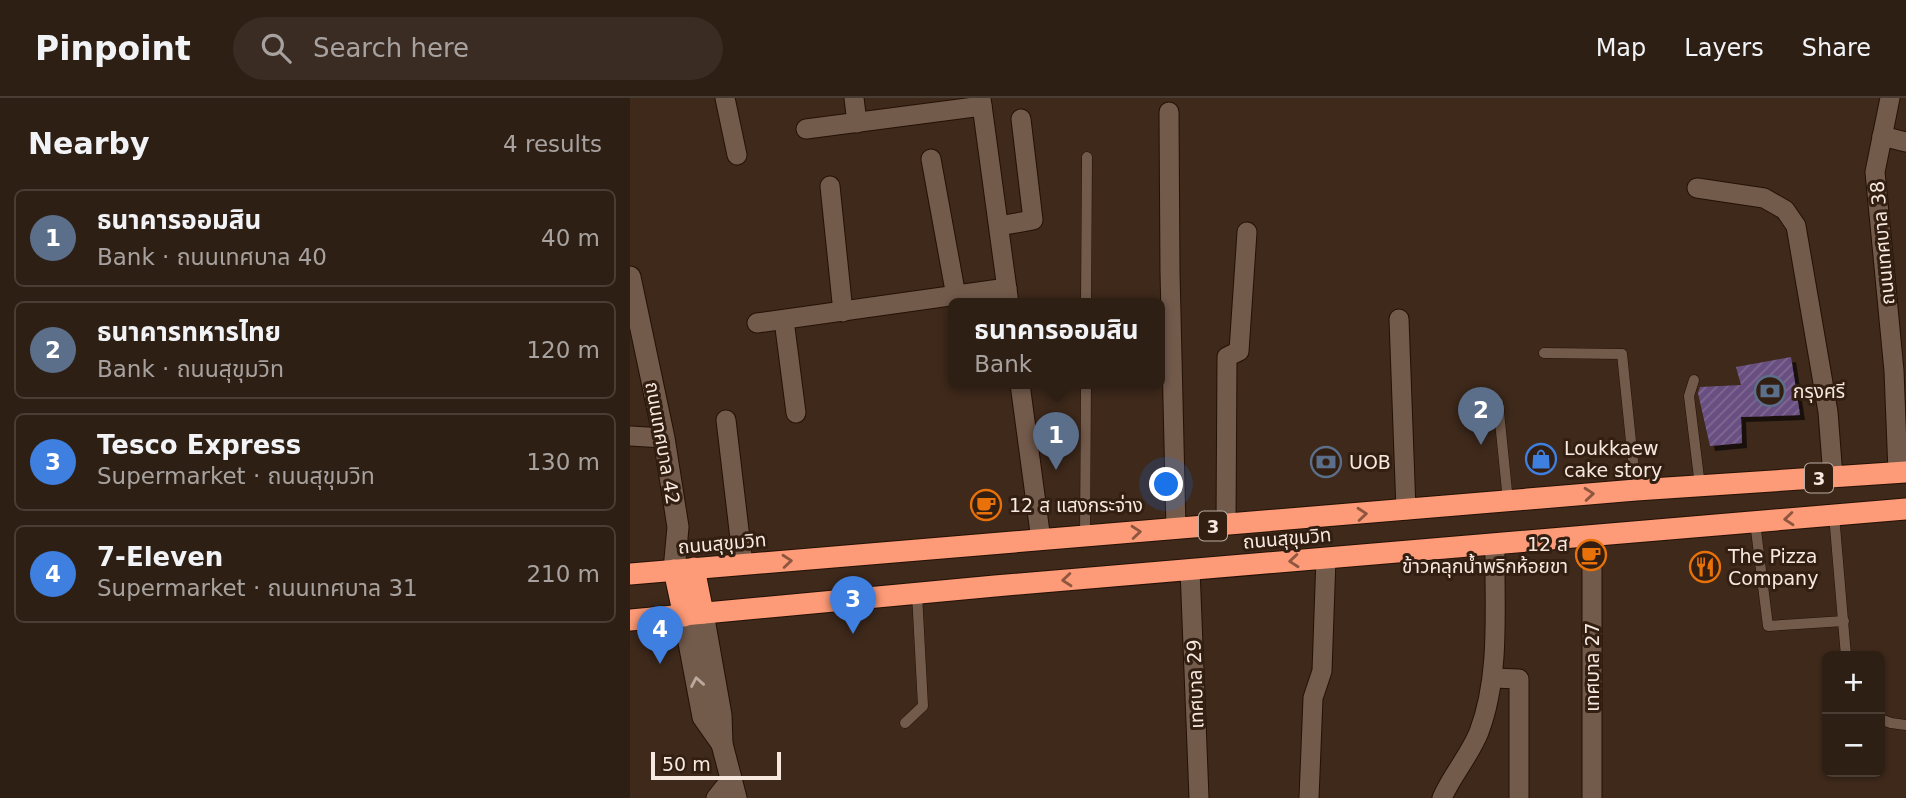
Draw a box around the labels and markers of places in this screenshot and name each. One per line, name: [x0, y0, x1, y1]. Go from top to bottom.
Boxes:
bank icon: กรุงศรี: [1753, 374, 1787, 408]
place label: กรุงศรี: [1793, 380, 1845, 403]
pin: 2: [1458, 387, 1504, 445]
pin: 1: [1033, 412, 1079, 470]
place label: Loukkaew cake story: [1564, 437, 1662, 481]
shop icon: Loukkaew cake story: [1524, 442, 1558, 476]
bank icon: UOB: [1309, 445, 1343, 479]
place label: UOB: [1349, 451, 1391, 473]
cafe icon: 12 ส แสงกระจ่าง: [969, 488, 1003, 522]
place label: 12 ส แสงกระจ่าง: [1009, 494, 1143, 516]
place label: 12 ส ข้าวคลุกน้ำพริกห้อยขา: [1402, 533, 1568, 578]
cafe icon: 12 ส ข้าวคลุกน้ำพริกห้อยขา: [1574, 538, 1608, 572]
place label: The Pizza Company: [1727, 545, 1818, 589]
restaurant icon: The Pizza Company: [1688, 550, 1722, 584]
pin: 3: [830, 576, 876, 634]
pin: 4: [637, 606, 683, 664]

